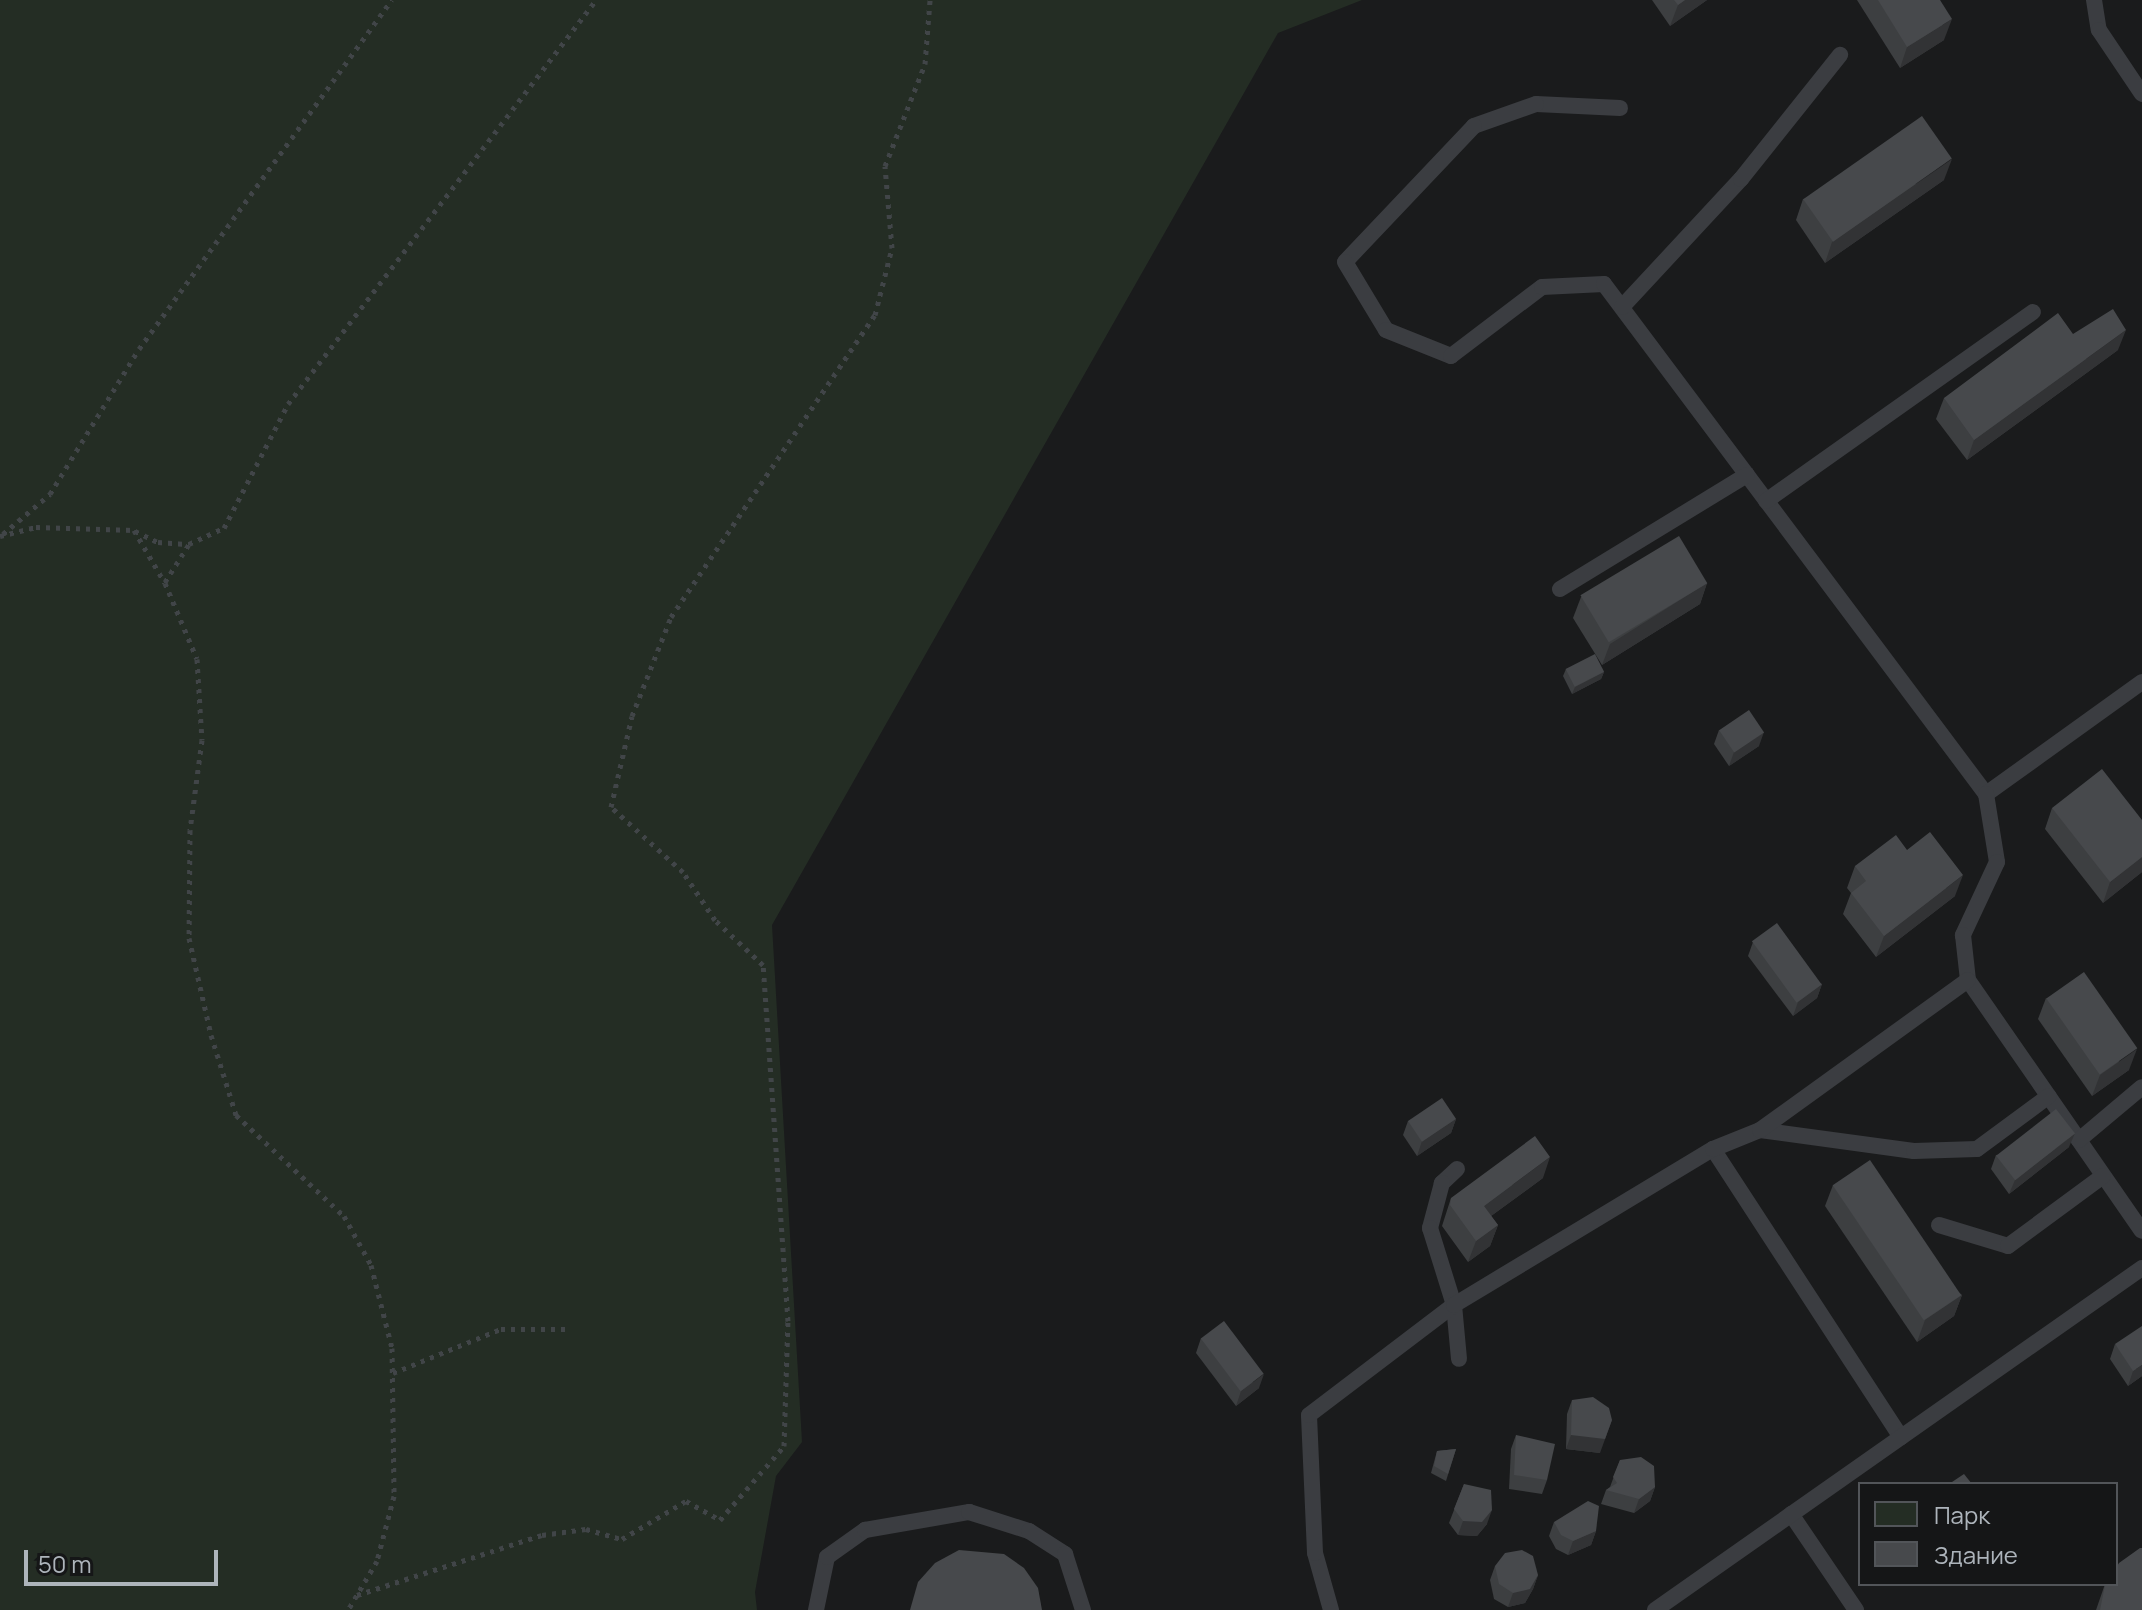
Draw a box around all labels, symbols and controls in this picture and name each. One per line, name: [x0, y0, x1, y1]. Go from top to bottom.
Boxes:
legend: [1858, 1482, 2118, 1586]
text: Парк: [1934, 1498, 1990, 1531]
scale bar: [28, 1534, 222, 1584]
text: Здание: [1934, 1538, 2018, 1571]
text: 50 m: [38, 1547, 92, 1580]

